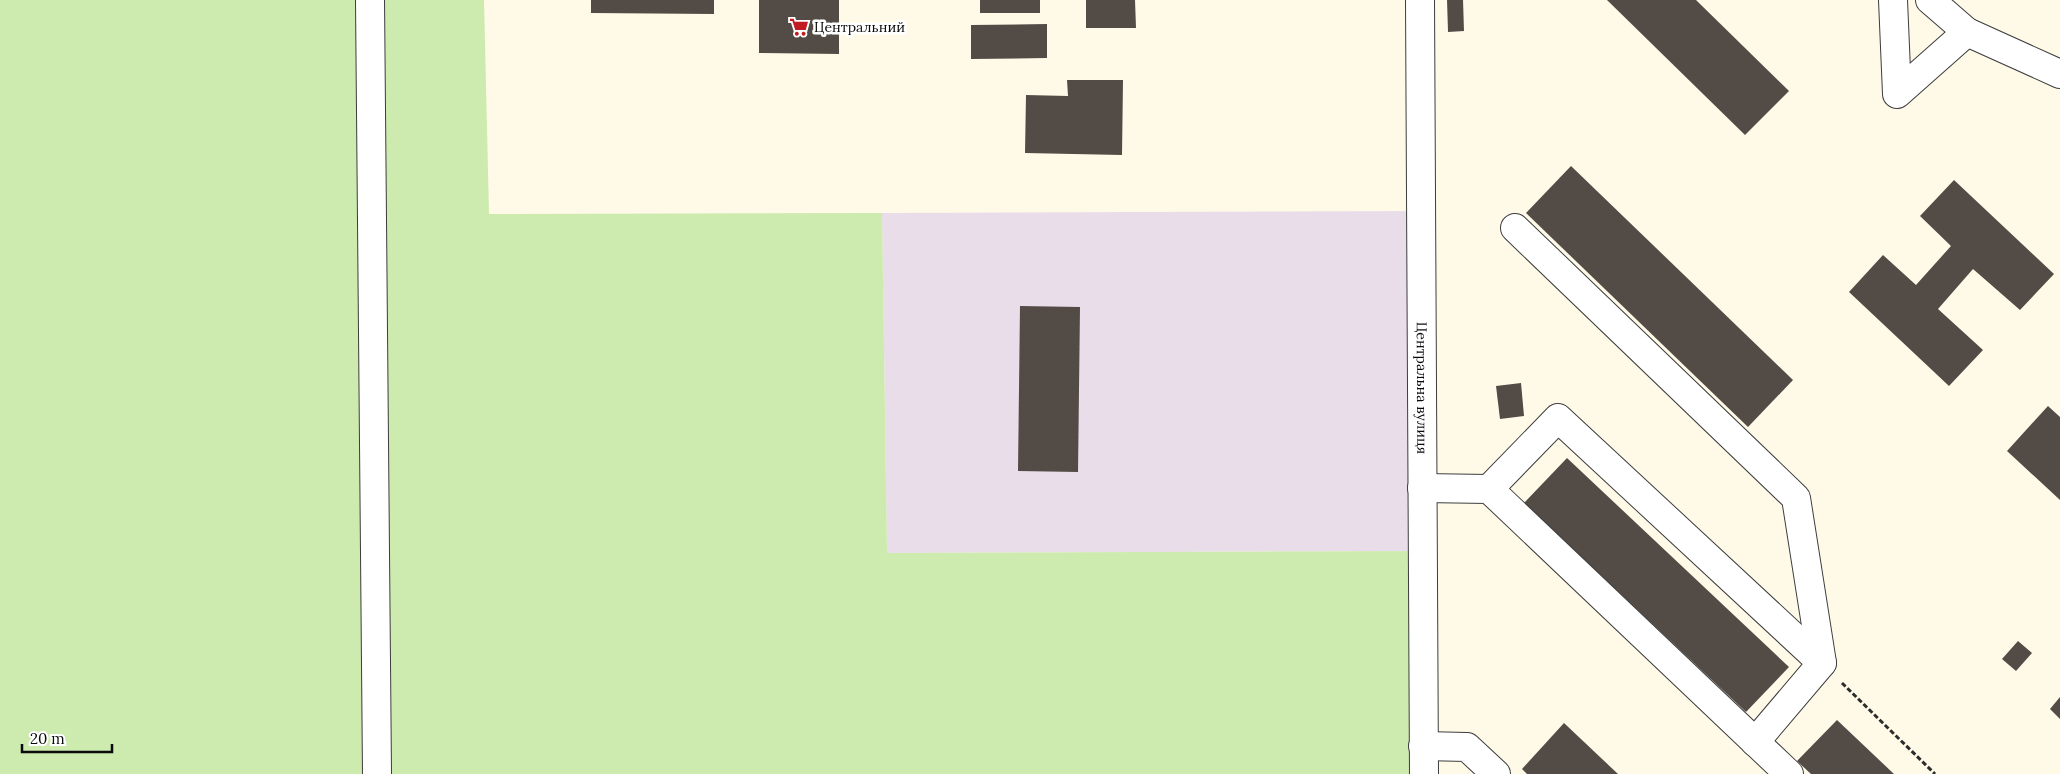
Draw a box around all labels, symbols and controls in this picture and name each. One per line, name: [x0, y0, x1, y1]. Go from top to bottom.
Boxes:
supermarket icon: Центральний: [788, 16, 810, 38]
place label: Центральний: [814, 18, 905, 36]
street label: Центральна вулиця: [1413, 322, 1431, 454]
scale bar: [22, 722, 112, 754]
text: 20 m: [30, 729, 65, 748]

